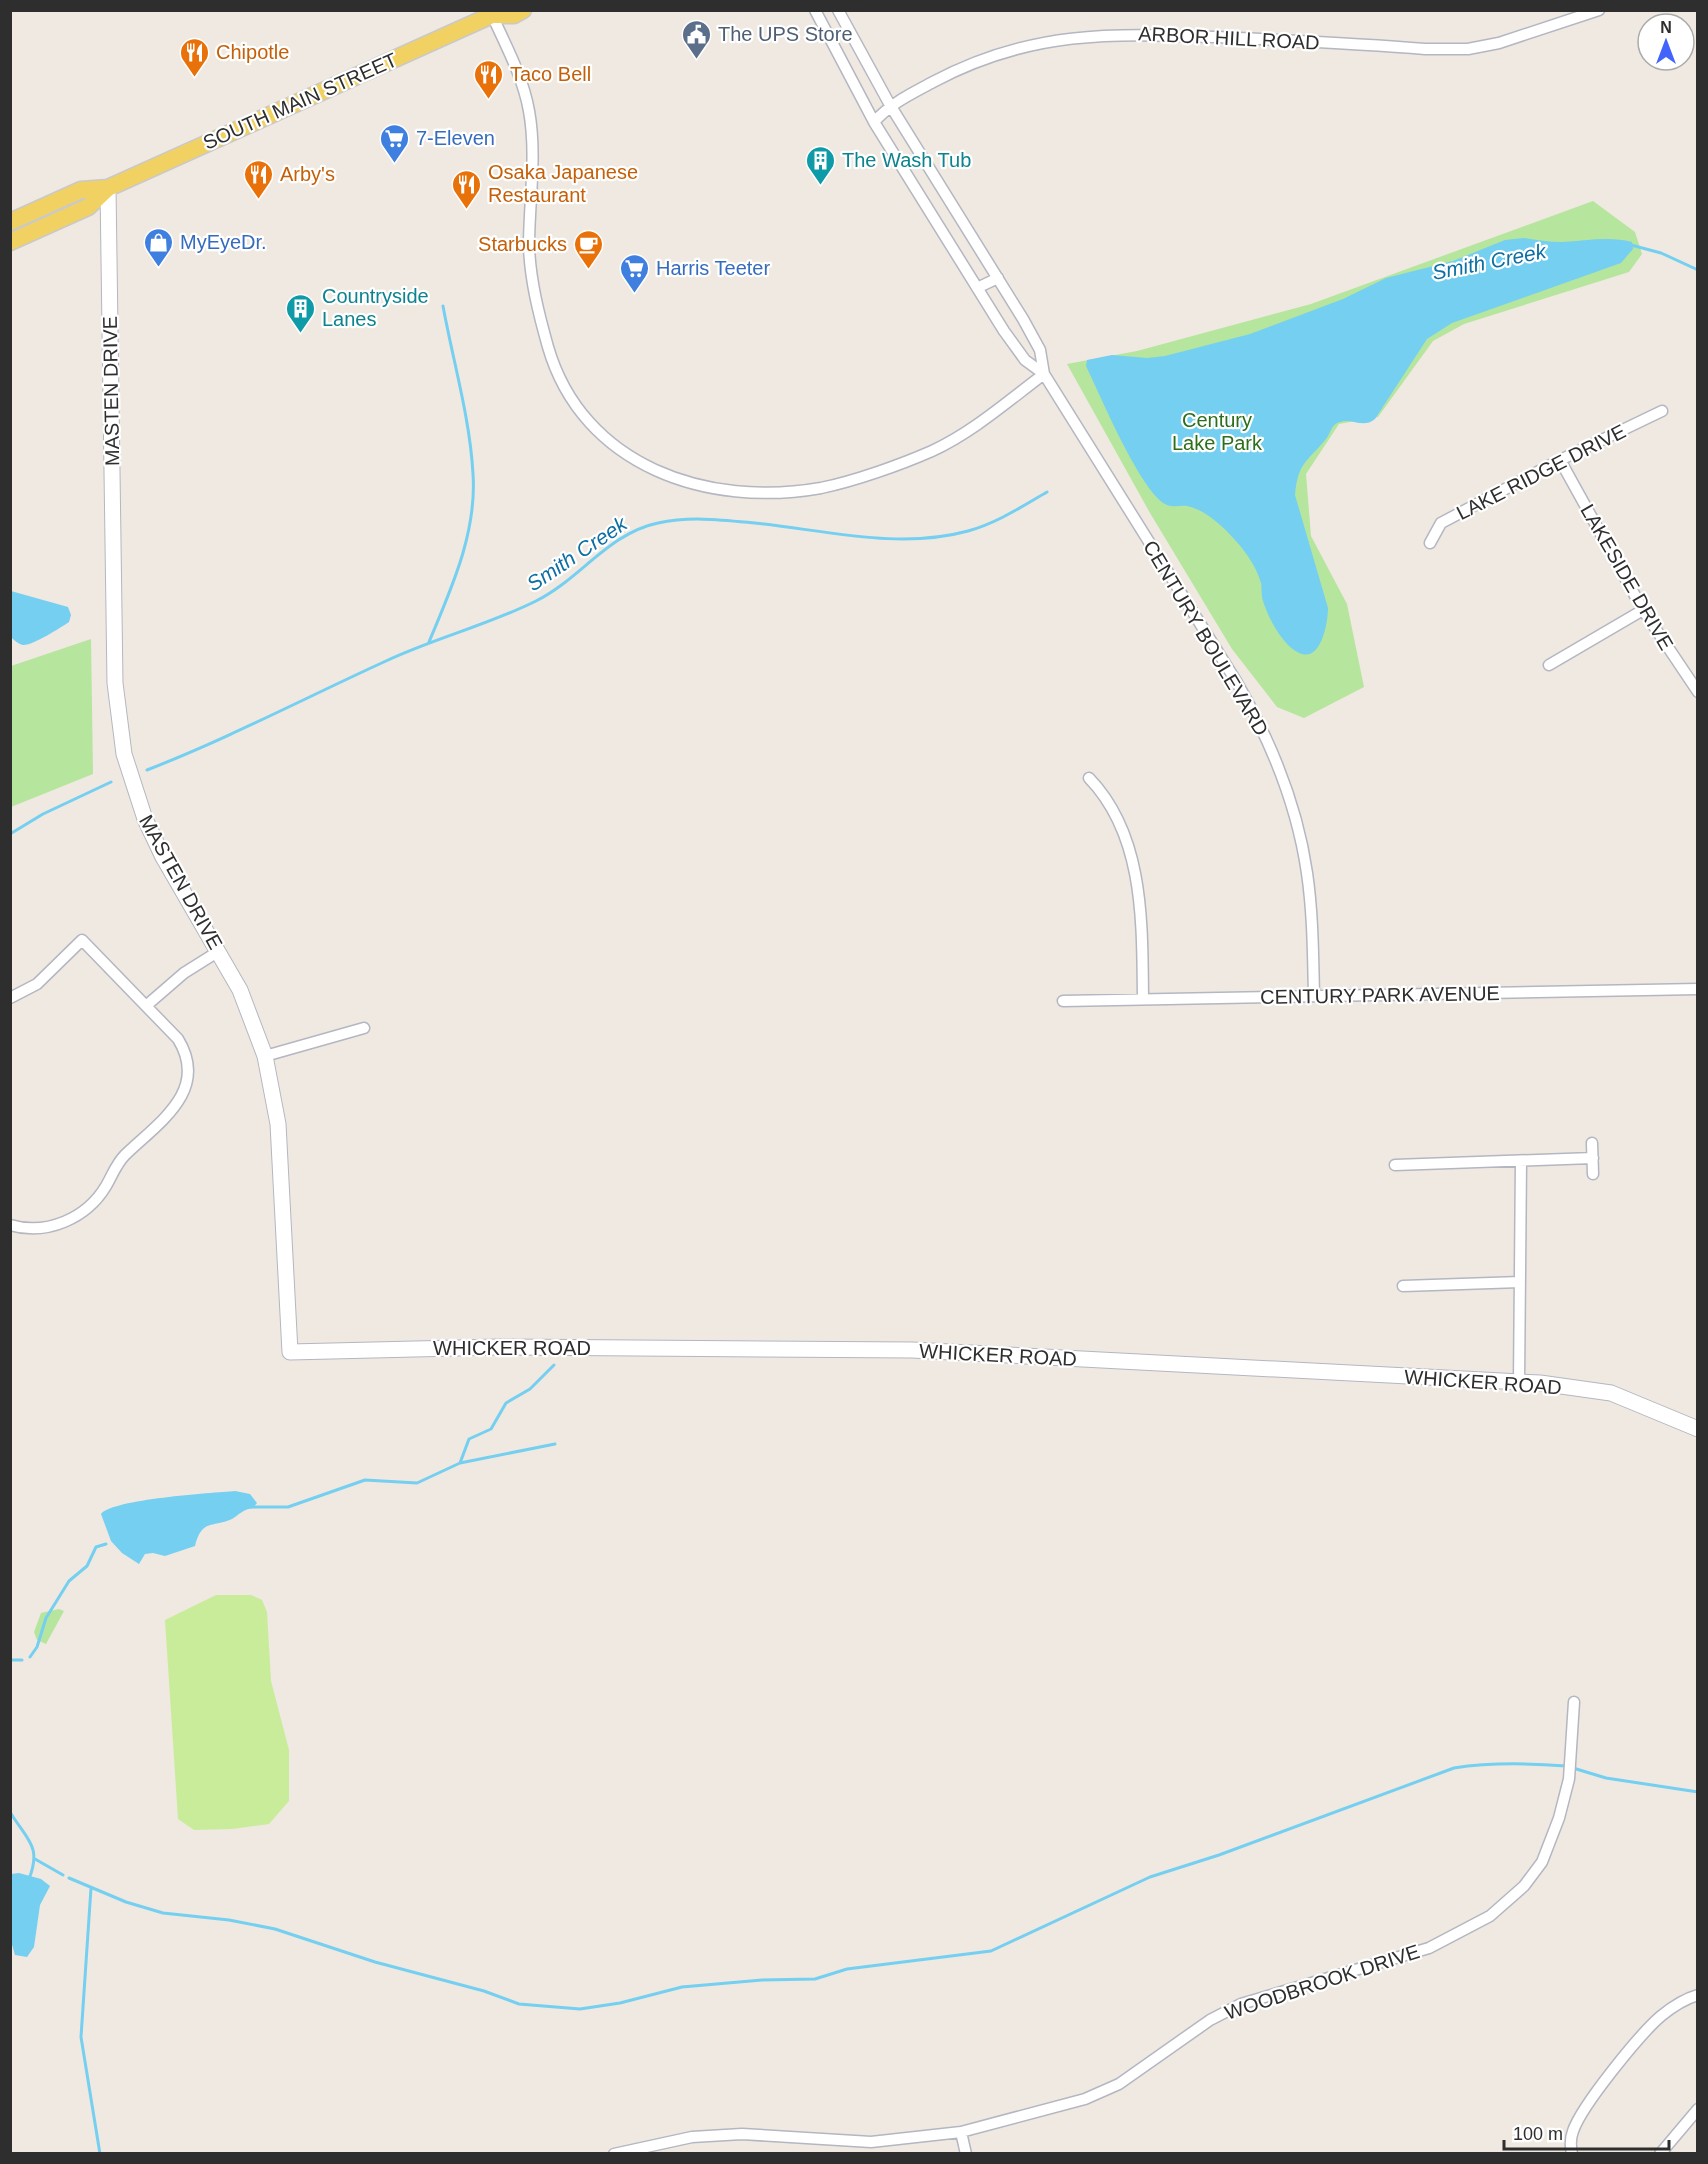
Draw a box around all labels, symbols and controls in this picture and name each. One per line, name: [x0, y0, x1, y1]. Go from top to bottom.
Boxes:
north arrow: [1636, 12, 1696, 72]
public building icon: The UPS Store: [681, 18, 713, 60]
text: N: [1660, 19, 1672, 36]
street label: ARBOR HILL ROAD: [1138, 22, 1320, 54]
place label: The UPS Store: [718, 23, 853, 45]
restaurant icon: Chipotle: [179, 36, 211, 78]
place label: Chipotle: [216, 41, 289, 63]
street label: SOUTH MAIN STREET: [200, 48, 400, 154]
restaurant icon: Taco Bell: [473, 58, 505, 100]
place label: Taco Bell: [510, 63, 591, 85]
supermarket icon: 7-Eleven: [379, 122, 411, 164]
place label: 7-Eleven: [416, 127, 495, 149]
building icon: The Wash Tub: [805, 144, 837, 186]
place label: The Wash Tub: [842, 149, 971, 171]
restaurant icon: Arby's: [243, 158, 275, 200]
place label: Osaka Japanese Restaurant: [488, 161, 638, 206]
place label: Arby's: [280, 163, 335, 185]
restaurant icon: Osaka Japanese Restaurant: [451, 168, 483, 210]
shop icon: MyEyeDr.: [143, 226, 175, 268]
cafe icon: Starbucks: [572, 228, 604, 270]
place label: MyEyeDr.: [180, 231, 267, 253]
place label: Starbucks: [478, 233, 567, 255]
water label: Smith Creek: [1430, 239, 1549, 284]
supermarket icon: Harris Teeter: [619, 252, 651, 294]
place label: Harris Teeter: [656, 257, 770, 279]
place label: Countryside Lanes: [322, 285, 429, 330]
building icon: Countryside Lanes: [285, 292, 317, 334]
street label: MASTEN DRIVE: [99, 316, 123, 466]
park label: Century Lake Park: [1172, 409, 1263, 454]
street label: LAKE RIDGE DRIVE: [1453, 420, 1629, 524]
street label: LAKESIDE DRIVE: [1576, 500, 1678, 654]
water label: Smith Creek: [522, 511, 632, 595]
street label: CENTURY BOULEVARD: [1139, 537, 1273, 739]
street label: MASTEN DRIVE: [135, 811, 227, 953]
street label: CENTURY PARK AVENUE: [1260, 982, 1500, 1008]
street label: WHICKER ROAD: [433, 1337, 591, 1359]
street label: WHICKER ROAD: [919, 1340, 1077, 1370]
street label: WHICKER ROAD: [1404, 1366, 1562, 1398]
street label: WOODBROOK DRIVE: [1222, 1940, 1422, 2024]
scale bar: [1504, 2113, 1669, 2151]
text: 100 m: [1513, 2124, 1563, 2144]

